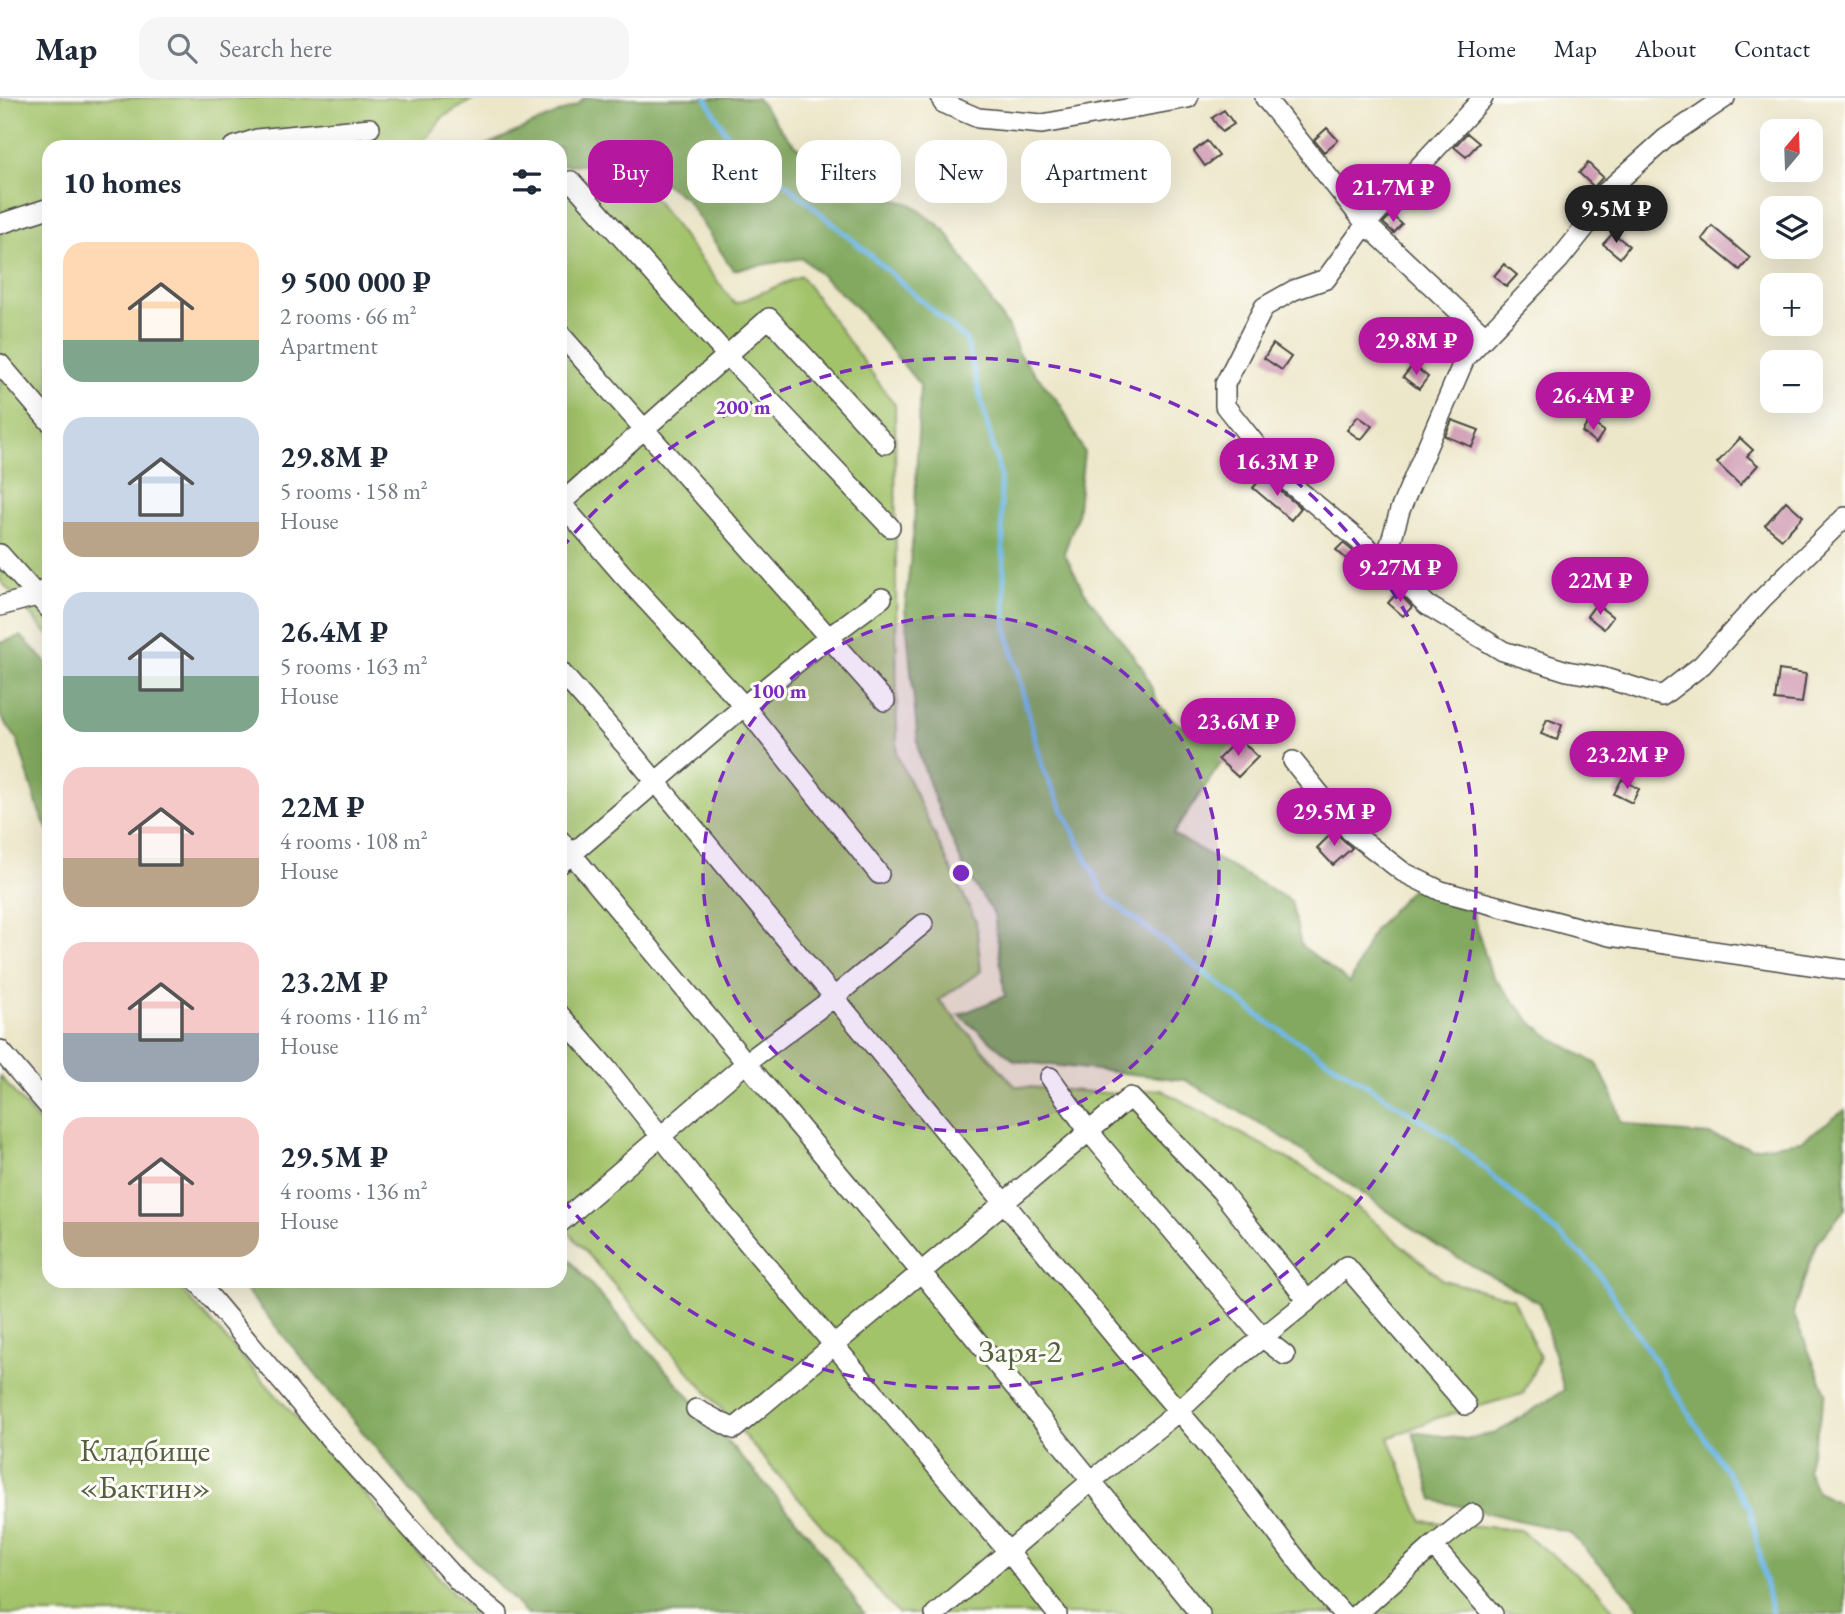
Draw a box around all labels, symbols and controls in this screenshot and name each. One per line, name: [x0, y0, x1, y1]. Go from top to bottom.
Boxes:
search box: [139, 17, 629, 80]
text: Map: [35, 27, 97, 70]
icon: search: [163, 29, 201, 67]
text: Search here: [219, 31, 332, 65]
text: Home: [1456, 33, 1516, 64]
text: Map: [1554, 33, 1597, 64]
text: About: [1635, 33, 1696, 64]
text: Contact: [1734, 33, 1810, 64]
north arrow: [1760, 119, 1824, 182]
map controls: [1760, 119, 1823, 413]
chip: Buy: [588, 140, 673, 203]
chip: Rent: [687, 140, 782, 203]
chip: Filters: [796, 140, 901, 203]
chip: New: [915, 140, 1007, 203]
chip: Apartment: [1021, 140, 1171, 203]
text: 10 homes: [63, 163, 181, 202]
icon: filters: [508, 163, 546, 201]
pin: 21.7M ₽: [1328, 164, 1458, 224]
text: 21.7M ₽: [1352, 172, 1434, 202]
pin: 9.5M ₽: [1559, 186, 1673, 245]
text: 9.5M ₽: [1581, 193, 1651, 223]
button: layers: [1760, 196, 1823, 259]
text: 9 500 000 ₽: [280, 262, 431, 301]
icon: home: [119, 270, 203, 354]
button: +: [1760, 273, 1823, 336]
text: 2 rooms · 66 m²: [280, 301, 417, 331]
pin: 29.8M ₽: [1351, 317, 1481, 377]
text: 29.8M ₽: [1375, 325, 1457, 355]
text: Apartment: [280, 331, 378, 361]
button: −: [1760, 350, 1823, 413]
pin: 26.4M ₽: [1528, 372, 1658, 432]
text: 26.4M ₽: [1552, 380, 1634, 410]
text: 200 m: [715, 393, 771, 420]
text: 29.8M ₽: [280, 437, 388, 476]
pin: 16.3M ₽: [1212, 438, 1342, 498]
icon: home: [119, 445, 203, 529]
text: 16.3M ₽: [1236, 446, 1318, 476]
text: 5 rooms · 158 m²: [280, 476, 428, 506]
text: House: [280, 506, 339, 536]
pin: 9.27M ₽: [1335, 545, 1465, 604]
text: 9.27M ₽: [1359, 552, 1441, 582]
pin: 22M ₽: [1551, 558, 1649, 617]
text: 22M ₽: [1567, 565, 1633, 595]
text: 26.4M ₽: [280, 612, 388, 651]
icon: home: [119, 620, 203, 704]
text: 5 rooms · 163 m²: [280, 651, 428, 681]
text: 100 m: [751, 677, 807, 704]
text: House: [280, 681, 339, 711]
pin: 23.6M ₽: [1173, 698, 1303, 758]
text: 23.6M ₽: [1197, 706, 1279, 736]
pin: 23.2M ₽: [1562, 732, 1692, 791]
text: 23.2M ₽: [1586, 739, 1668, 769]
text: 22M ₽: [280, 787, 365, 826]
pin: 29.5M ₽: [1269, 788, 1399, 848]
icon: home: [119, 795, 203, 879]
text: 29.5M ₽: [1293, 796, 1375, 826]
text: 4 rooms · 108 m²: [280, 826, 428, 856]
text: House: [280, 856, 339, 886]
centre of rings: [949, 861, 973, 885]
text: 23.2M ₽: [280, 962, 388, 1001]
icon: home: [119, 970, 203, 1054]
text: 4 rooms · 116 m²: [280, 1001, 428, 1031]
text: House: [280, 1031, 339, 1061]
text: 29.5M ₽: [280, 1137, 388, 1176]
icon: home: [119, 1145, 203, 1229]
text: 4 rooms · 136 m²: [280, 1176, 428, 1206]
text: House: [280, 1206, 339, 1236]
park label: Заря-2: [978, 1330, 1062, 1372]
park label: Кладбище «Бактин»: [79, 1429, 211, 1508]

